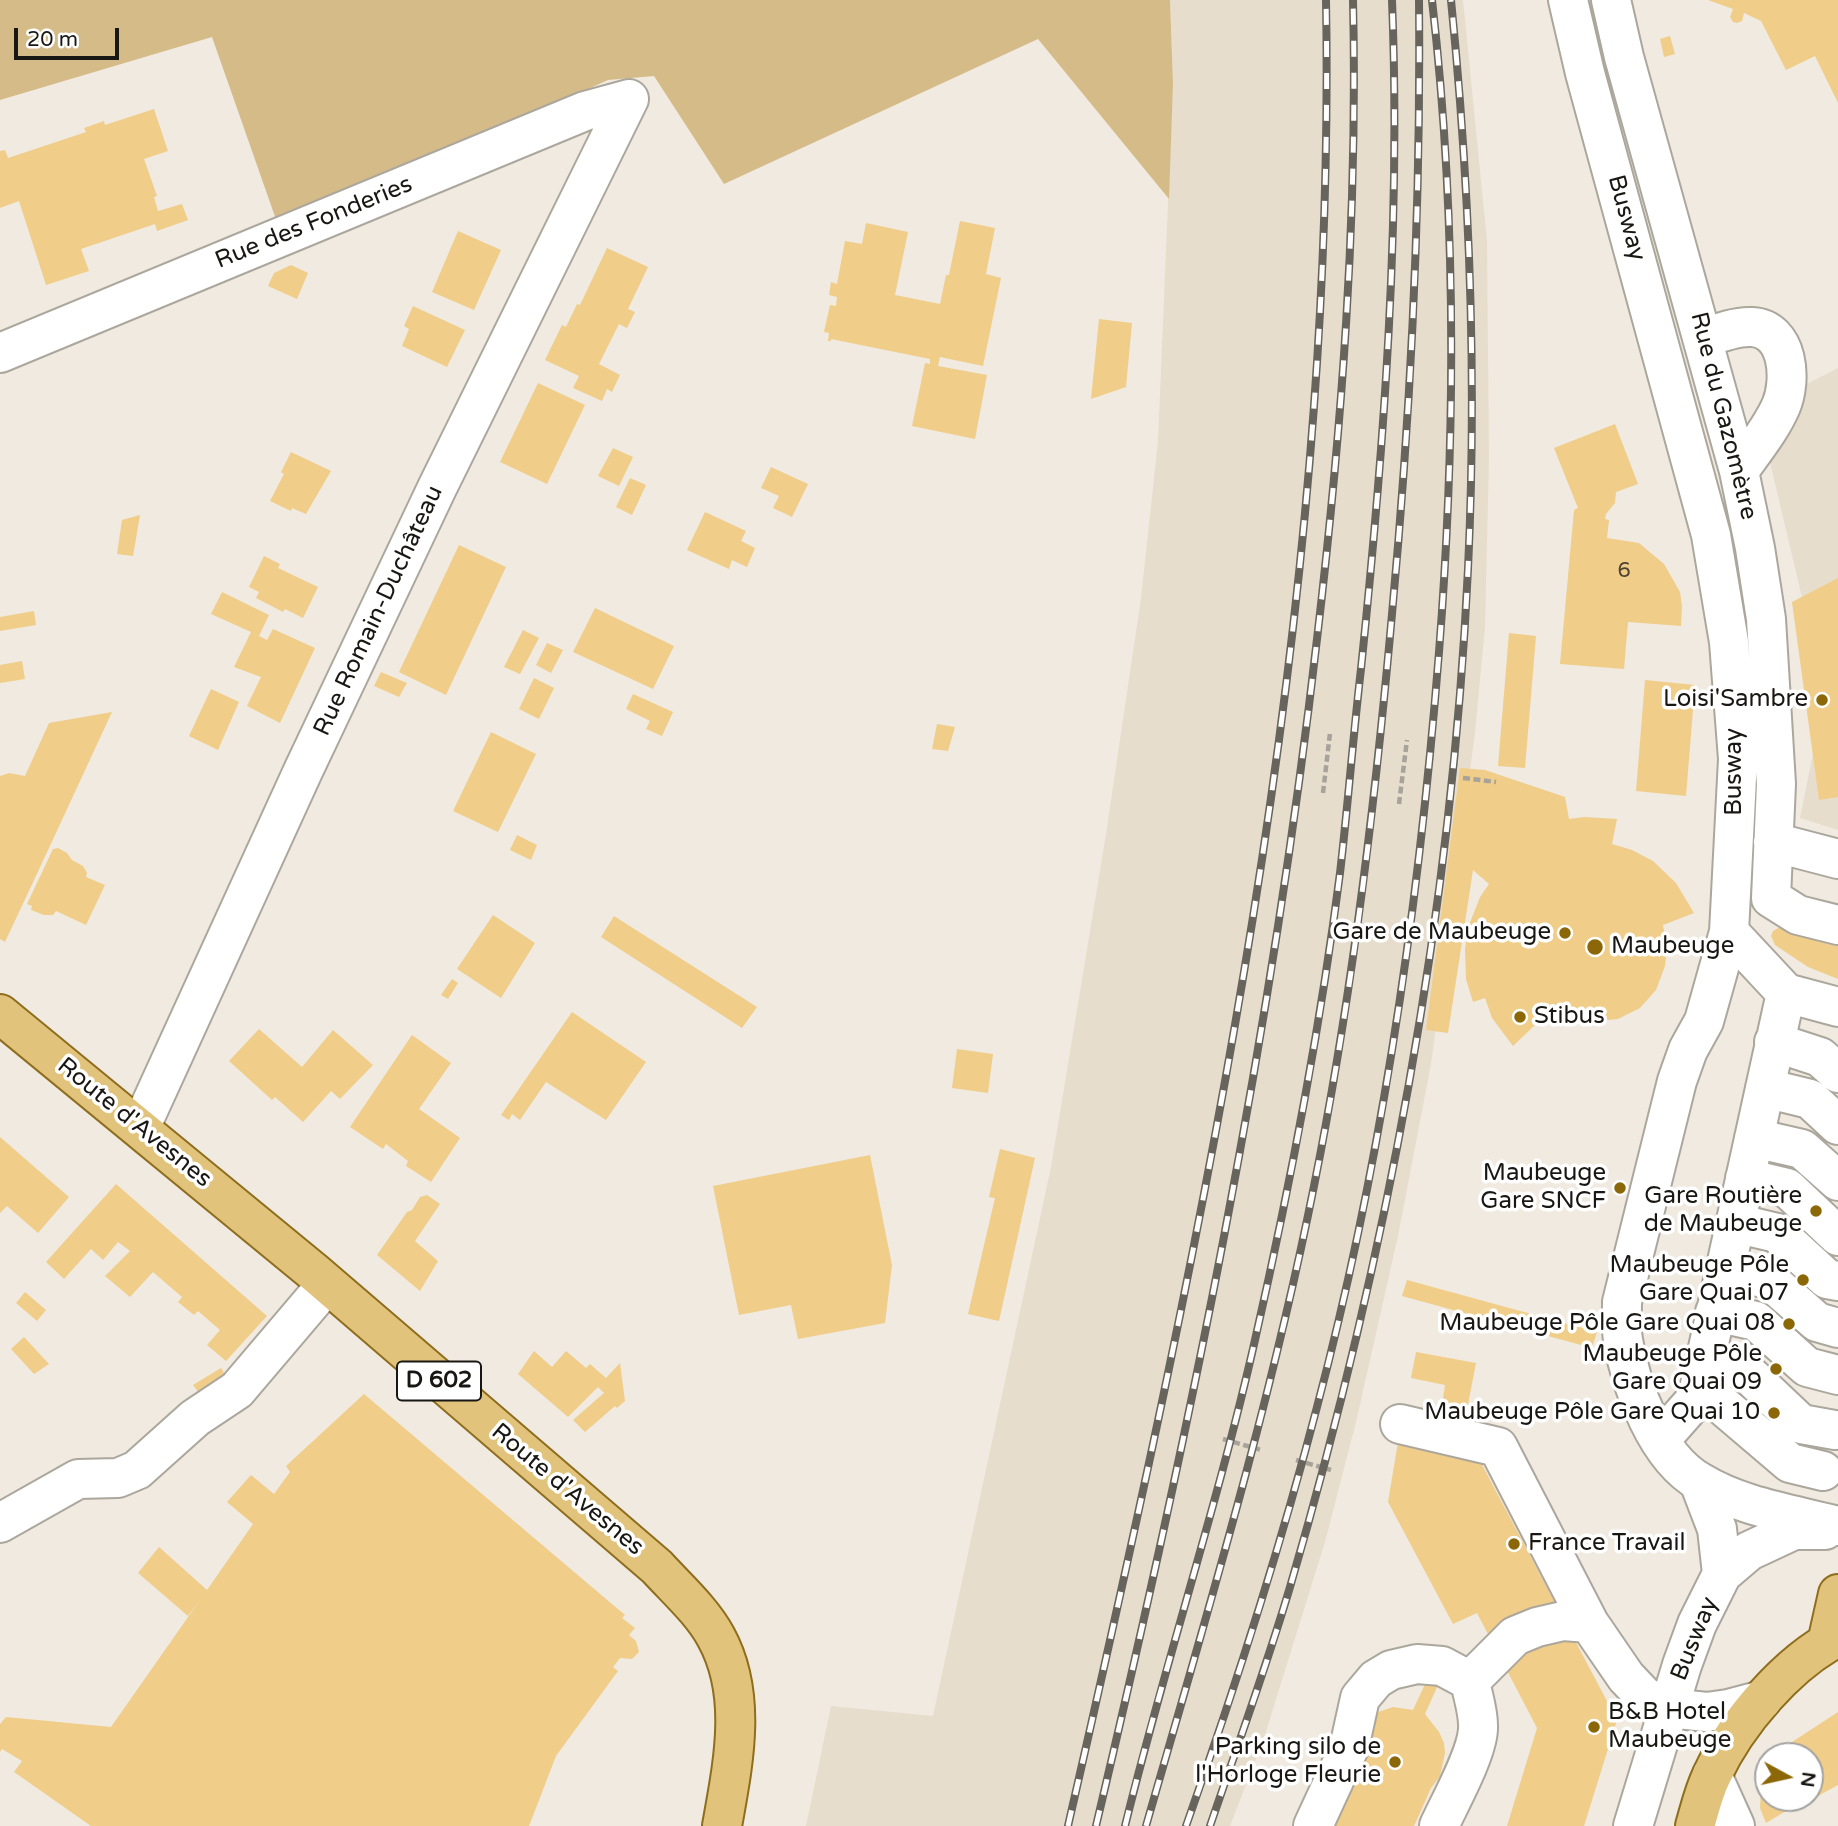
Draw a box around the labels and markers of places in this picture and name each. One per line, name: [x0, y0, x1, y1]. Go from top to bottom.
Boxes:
place label: Loisi'Sambre: [1663, 686, 1808, 714]
marker: Loisi'Sambre: [1814, 692, 1830, 708]
place label: Gare de Maubeuge: [1332, 919, 1551, 947]
marker: Gare de Maubeuge: [1557, 925, 1573, 941]
place label: Maubeuge: [1611, 933, 1734, 961]
marker: Maubeuge: [1585, 937, 1605, 957]
place label: Stibus: [1534, 1003, 1605, 1031]
marker: Stibus: [1512, 1009, 1528, 1025]
place label: Maubeuge Gare SNCF: [1480, 1160, 1606, 1216]
marker: Maubeuge Gare SNCF: [1612, 1180, 1628, 1196]
place label: Gare Routière de Maubeuge: [1644, 1183, 1802, 1239]
marker: Gare Routière de Maubeuge: [1808, 1203, 1824, 1219]
place label: Maubeuge Pôle Gare Quai 07: [1610, 1252, 1789, 1308]
marker: Maubeuge Pôle Gare Quai 07: [1795, 1272, 1811, 1288]
place label: Maubeuge Pôle Gare Quai 08: [1439, 1310, 1775, 1338]
marker: Maubeuge Pôle Gare Quai 08: [1781, 1316, 1797, 1332]
place label: Maubeuge Pôle Gare Quai 09: [1583, 1341, 1762, 1397]
marker: Maubeuge Pôle Gare Quai 09: [1768, 1361, 1784, 1377]
place label: Maubeuge Pôle Gare Quai 10: [1424, 1399, 1760, 1427]
marker: Maubeuge Pôle Gare Quai 10: [1766, 1405, 1782, 1421]
place label: France Travail: [1528, 1530, 1685, 1558]
marker: France Travail: [1506, 1536, 1522, 1552]
place label: B&B Hotel Maubeuge: [1608, 1699, 1731, 1755]
marker: B&B Hotel Maubeuge: [1586, 1719, 1602, 1735]
place label: Parking silo de l'Horloge Fleurie: [1195, 1734, 1381, 1790]
marker: Parking silo de l'Horloge Fleurie: [1387, 1754, 1403, 1770]

